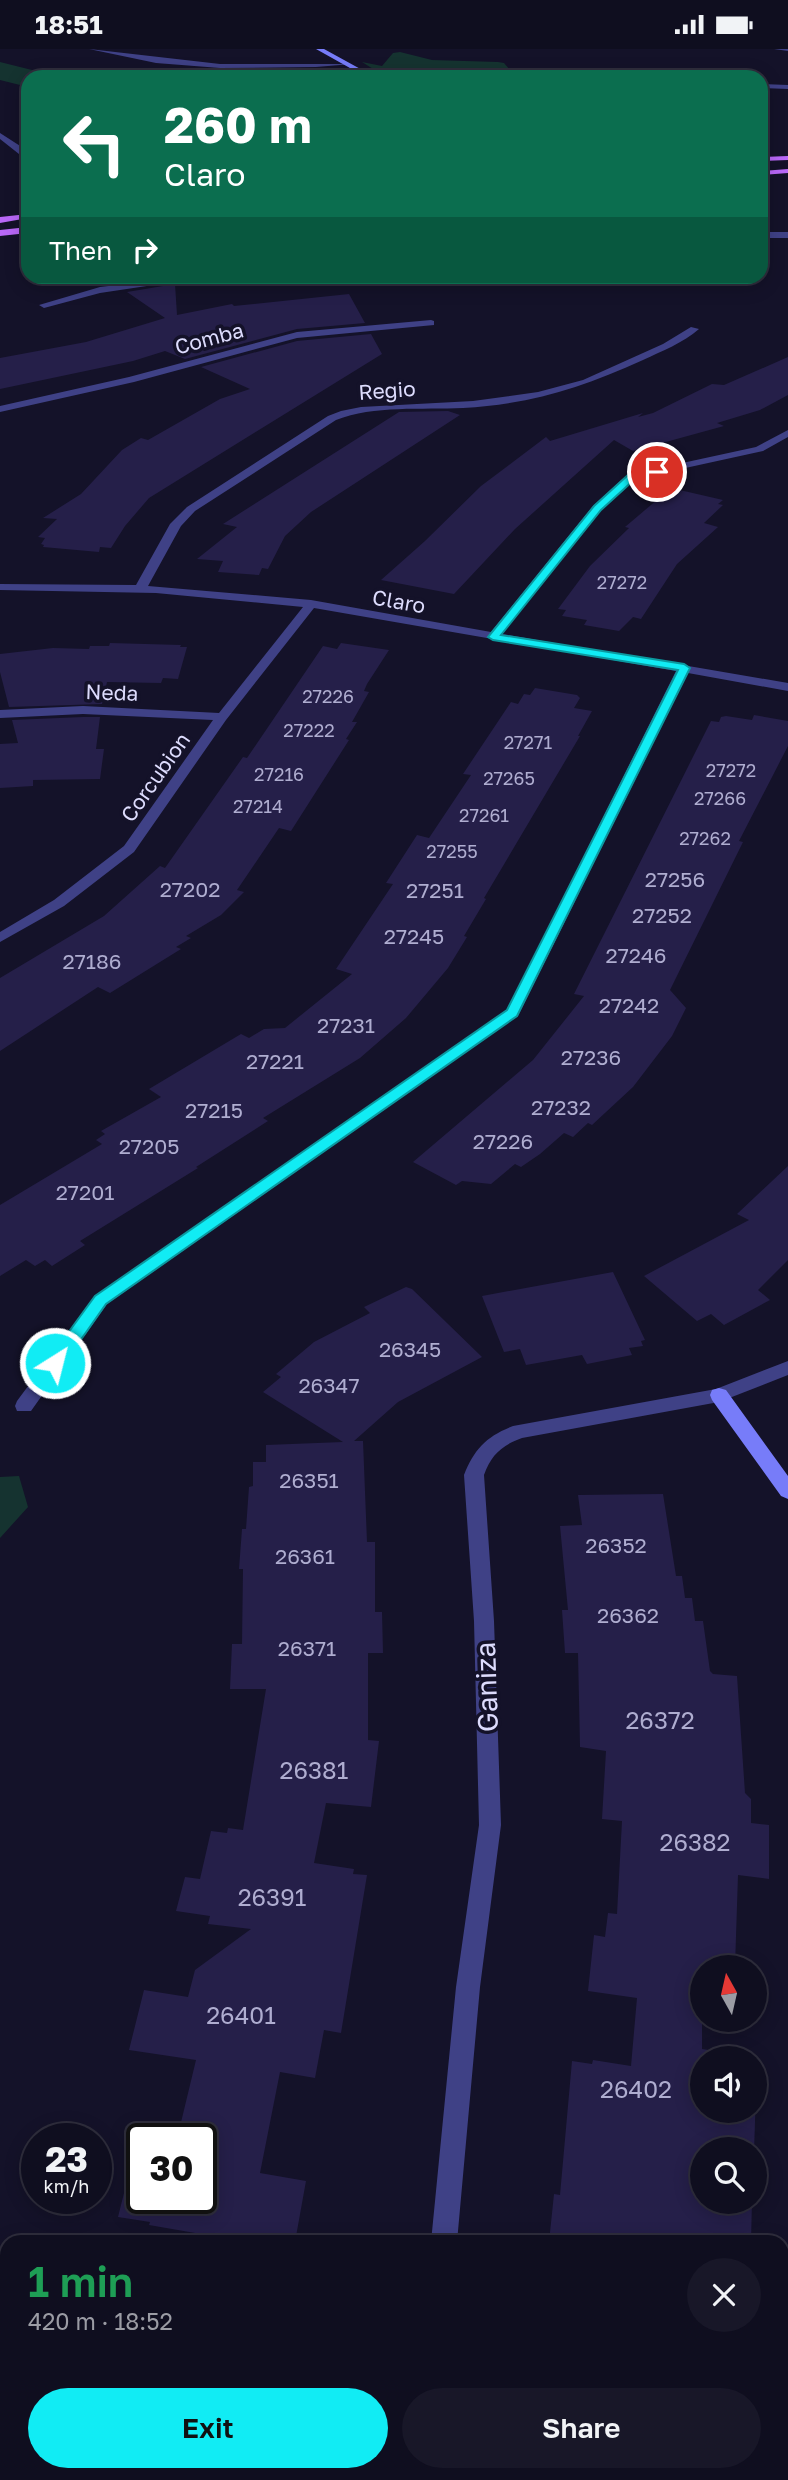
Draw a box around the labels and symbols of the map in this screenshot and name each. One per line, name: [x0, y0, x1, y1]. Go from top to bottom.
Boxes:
street label: Comba: [172, 316, 246, 360]
street label: Regio: [357, 375, 417, 405]
pin: [627, 442, 687, 502]
house number: 27272: [597, 571, 647, 593]
street label: Claro: [370, 584, 428, 618]
street label: Neda: [85, 678, 139, 706]
house number: 27226: [302, 685, 354, 707]
house number: 27222: [283, 719, 335, 741]
street label: Corcubion: [115, 727, 195, 827]
house number: 27271: [504, 731, 553, 753]
house number: 27272: [706, 759, 756, 781]
house number: 27216: [254, 763, 304, 785]
house number: 27265: [483, 767, 535, 789]
house number: 27266: [694, 787, 746, 809]
house number: 27214: [233, 795, 283, 817]
house number: 27261: [459, 804, 509, 826]
house number: 27262: [679, 827, 731, 849]
house number: 27255: [426, 840, 478, 862]
house number: 27256: [645, 866, 705, 892]
house number: 27202: [160, 876, 220, 902]
house number: 27251: [406, 877, 464, 903]
house number: 27252: [632, 902, 692, 928]
house number: 27245: [384, 923, 444, 949]
house number: 27246: [605, 942, 667, 968]
house number: 27186: [62, 948, 122, 974]
house number: 27242: [599, 992, 659, 1018]
house number: 27231: [317, 1012, 375, 1038]
house number: 27236: [561, 1044, 621, 1070]
house number: 27221: [246, 1048, 304, 1074]
house number: 27232: [531, 1094, 591, 1120]
house number: 27215: [185, 1097, 243, 1123]
house number: 27226: [473, 1128, 533, 1154]
house number: 27205: [119, 1133, 179, 1159]
house number: 27201: [56, 1179, 114, 1205]
position arrow: [18, 1326, 92, 1400]
house number: 26345: [379, 1336, 441, 1362]
house number: 26347: [298, 1372, 360, 1398]
house number: 26351: [279, 1467, 339, 1493]
house number: 26352: [585, 1532, 647, 1558]
house number: 26361: [275, 1543, 335, 1569]
house number: 26362: [597, 1602, 659, 1628]
house number: 26371: [278, 1635, 336, 1661]
street label: Ganiza: [468, 1641, 504, 1733]
house number: 26372: [625, 1705, 695, 1734]
house number: 26381: [280, 1755, 348, 1784]
house number: 26382: [659, 1827, 731, 1856]
house number: 26391: [238, 1882, 306, 1911]
north arrow: [690, 1955, 766, 2032]
house number: 26401: [206, 2000, 276, 2029]
house number: 26402: [600, 2074, 672, 2103]
speed limit sign: 30: [126, 2123, 217, 2214]

